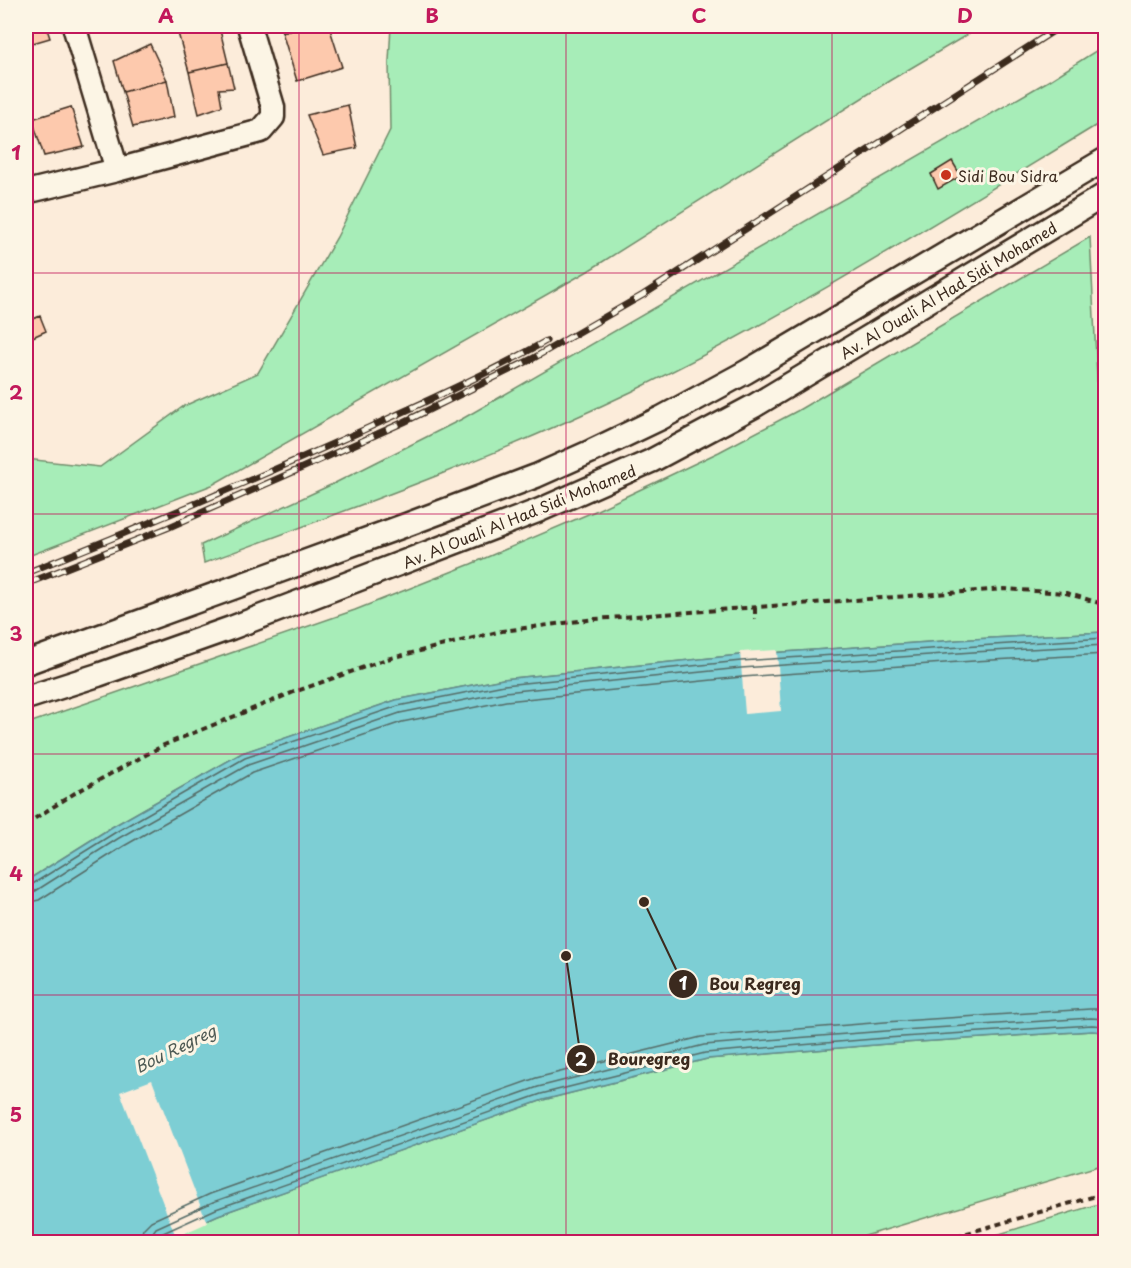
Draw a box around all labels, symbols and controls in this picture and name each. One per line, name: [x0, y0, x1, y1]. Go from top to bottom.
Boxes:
text: A: [158, 0, 174, 30]
text: B: [425, 0, 439, 30]
text: C: [691, 0, 707, 30]
text: D: [957, 0, 973, 30]
text: 1: [11, 137, 21, 167]
place label: Sidi Bou Sidra: [958, 164, 1059, 187]
marker: Sidi Bou Sidra: [939, 168, 953, 182]
street label: Av. Al Ouali Al Had Sidi Mohamed: [835, 216, 1061, 364]
text: 2: [9, 377, 23, 407]
street label: Av. Al Ouali Al Had Sidi Mohamed: [399, 459, 639, 573]
text: 3: [9, 618, 23, 648]
text: 4: [9, 858, 23, 888]
callout: Bou Regreg: [668, 967, 813, 1001]
text: 1: [679, 969, 688, 996]
text: Bou Regreg: [709, 971, 801, 995]
water label: Bou Regreg: [130, 1017, 221, 1078]
callout: Bouregreg: [566, 1042, 703, 1076]
text: 2: [575, 1045, 588, 1072]
text: Bouregreg: [608, 1046, 690, 1070]
text: 5: [10, 1099, 22, 1129]

